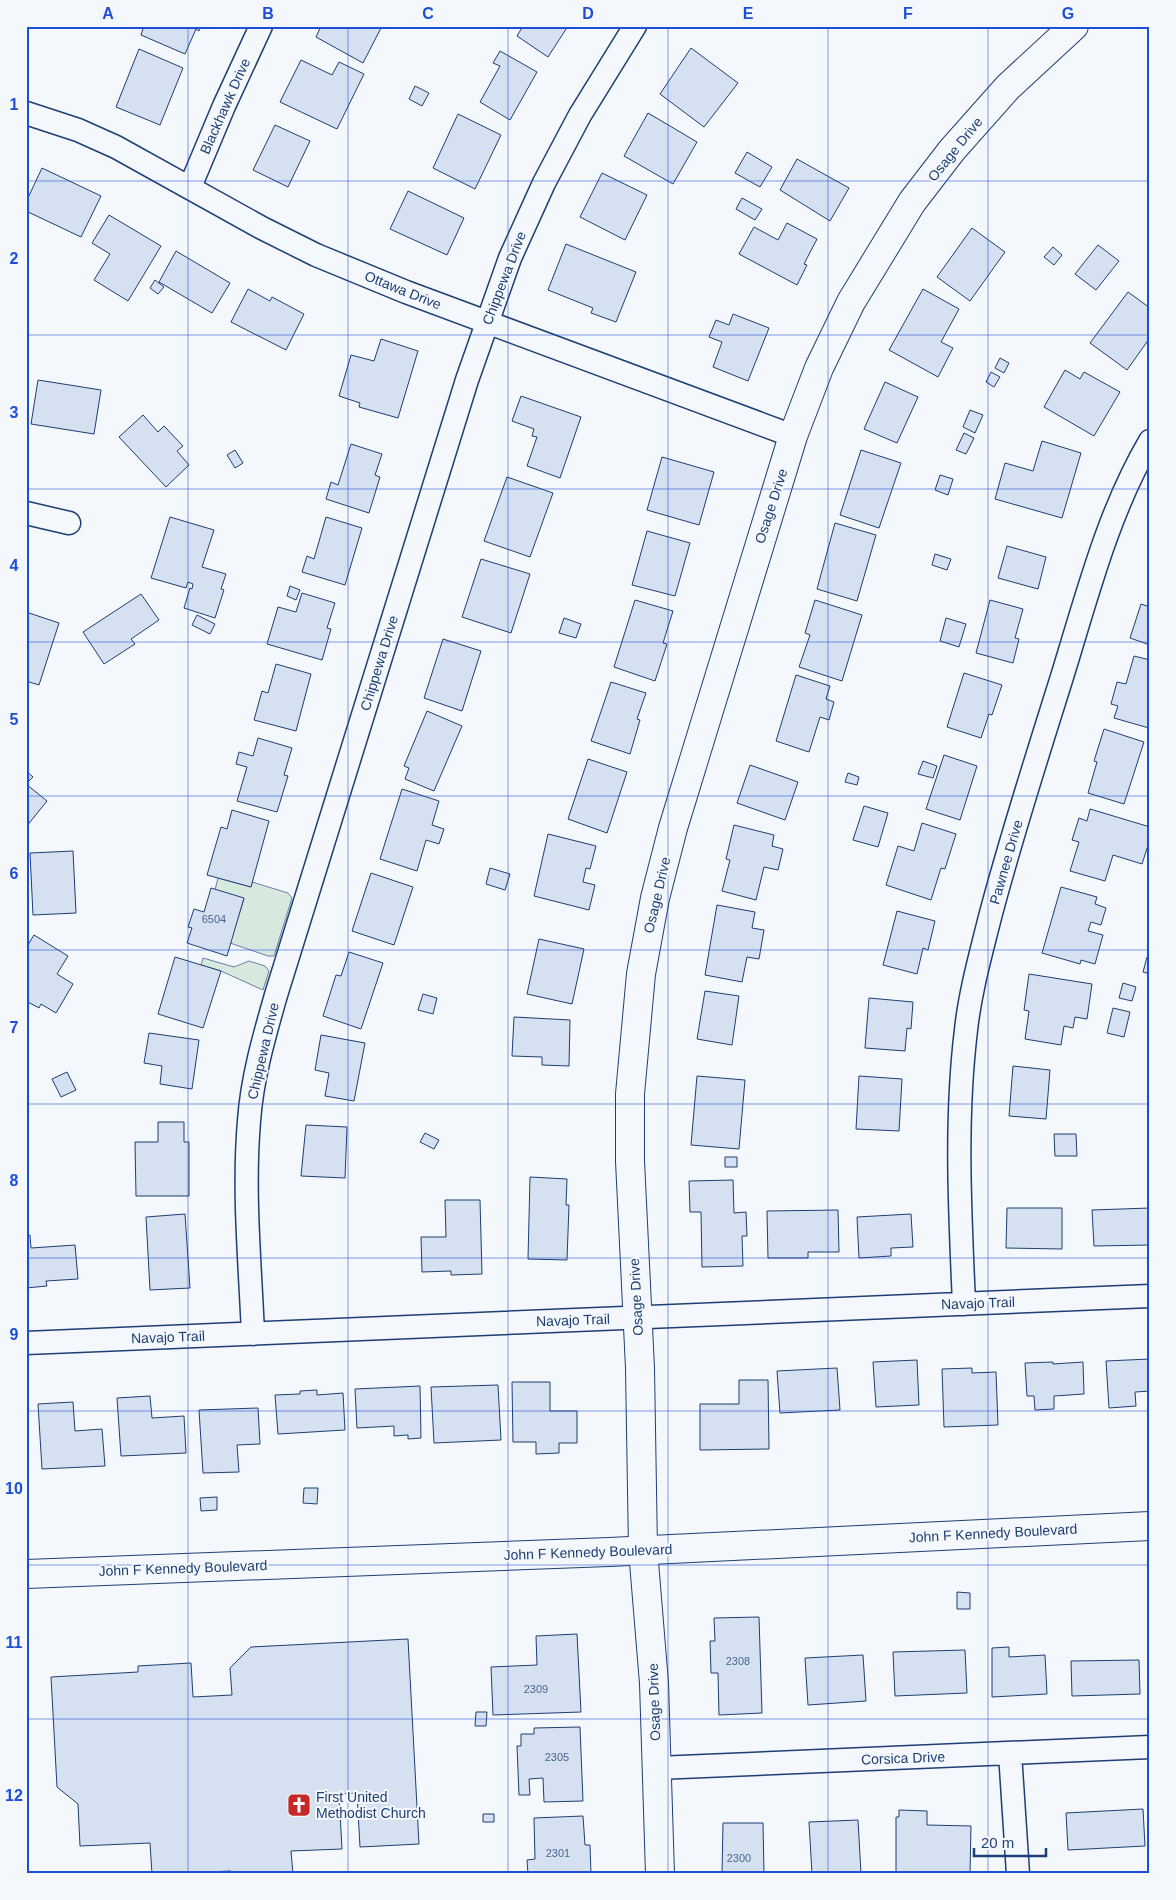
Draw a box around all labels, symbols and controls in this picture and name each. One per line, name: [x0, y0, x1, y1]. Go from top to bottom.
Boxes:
text: A: [102, 5, 114, 22]
text: B: [262, 5, 274, 22]
text: C: [422, 5, 434, 22]
text: D: [582, 5, 594, 22]
text: E: [743, 5, 754, 22]
text: F: [903, 5, 913, 22]
text: G: [1062, 5, 1074, 22]
street label: Blackhawk Drive: [197, 55, 253, 157]
text: 1: [10, 96, 19, 113]
street label: Osage Drive: [924, 114, 986, 184]
street label: Chippewa Drive: [479, 229, 529, 327]
text: 2: [10, 250, 19, 267]
street label: Ottawa Drive: [362, 267, 444, 313]
text: 3: [10, 404, 19, 421]
street label: Osage Drive: [751, 466, 791, 545]
text: 4: [10, 557, 19, 574]
street label: Chippewa Drive: [357, 613, 401, 713]
text: 5: [10, 711, 19, 728]
street label: Pawnee Drive: [986, 818, 1026, 906]
street label: Osage Drive: [640, 855, 674, 935]
text: 6: [10, 865, 19, 882]
house number: 6504: [202, 913, 226, 925]
street label: Chippewa Drive: [244, 1001, 282, 1101]
text: 7: [10, 1019, 19, 1036]
text: 8: [10, 1172, 19, 1189]
street label: Osage Drive: [626, 1258, 646, 1336]
street label: Navajo Trail: [941, 1294, 1015, 1312]
street label: Navajo Trail: [536, 1311, 610, 1329]
text: 9: [10, 1326, 19, 1343]
street label: Navajo Trail: [131, 1328, 205, 1346]
text: 10: [5, 1480, 23, 1497]
street label: John F Kennedy Boulevard: [908, 1521, 1078, 1545]
street label: John F Kennedy Boulevard: [503, 1541, 673, 1563]
street label: John F Kennedy Boulevard: [98, 1557, 268, 1579]
text: 11: [6, 1634, 23, 1651]
house number: 2308: [726, 1655, 750, 1667]
street label: Osage Drive: [645, 1663, 663, 1741]
house number: 2309: [524, 1683, 548, 1695]
street label: Corsica Drive: [861, 1749, 945, 1767]
house number: 2305: [545, 1751, 569, 1763]
text: 12: [5, 1787, 23, 1804]
place label: First United Methodist Church: [316, 1789, 426, 1821]
church icon: First United Methodist Church: [286, 1792, 312, 1818]
scale bar: [974, 1825, 1046, 1857]
text: 20 m: [981, 1834, 1014, 1851]
house number: 2301: [546, 1847, 570, 1859]
house number: 2300: [727, 1852, 751, 1864]

